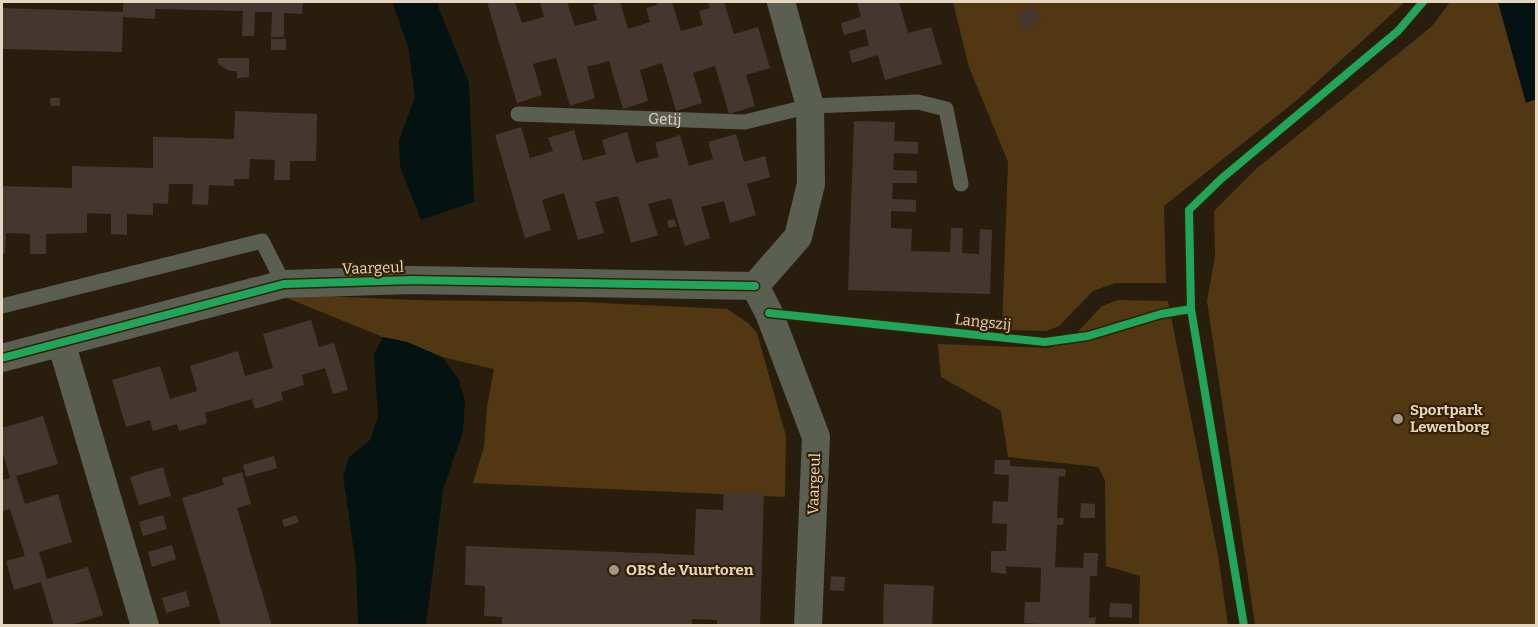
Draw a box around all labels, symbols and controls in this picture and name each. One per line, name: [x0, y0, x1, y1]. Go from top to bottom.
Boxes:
street label: Getij: [648, 110, 682, 129]
street label: Vaargeul: [342, 258, 404, 278]
street label: Langszij: [954, 310, 1012, 334]
place label: Sportpark Lewenborg: [1410, 401, 1490, 436]
marker: Sportpark Lewenborg: [1391, 412, 1405, 426]
street label: Vaargeul: [804, 453, 824, 515]
place label: OBS de Vuurtoren: [626, 561, 754, 579]
marker: OBS de Vuurtoren: [607, 563, 621, 577]

